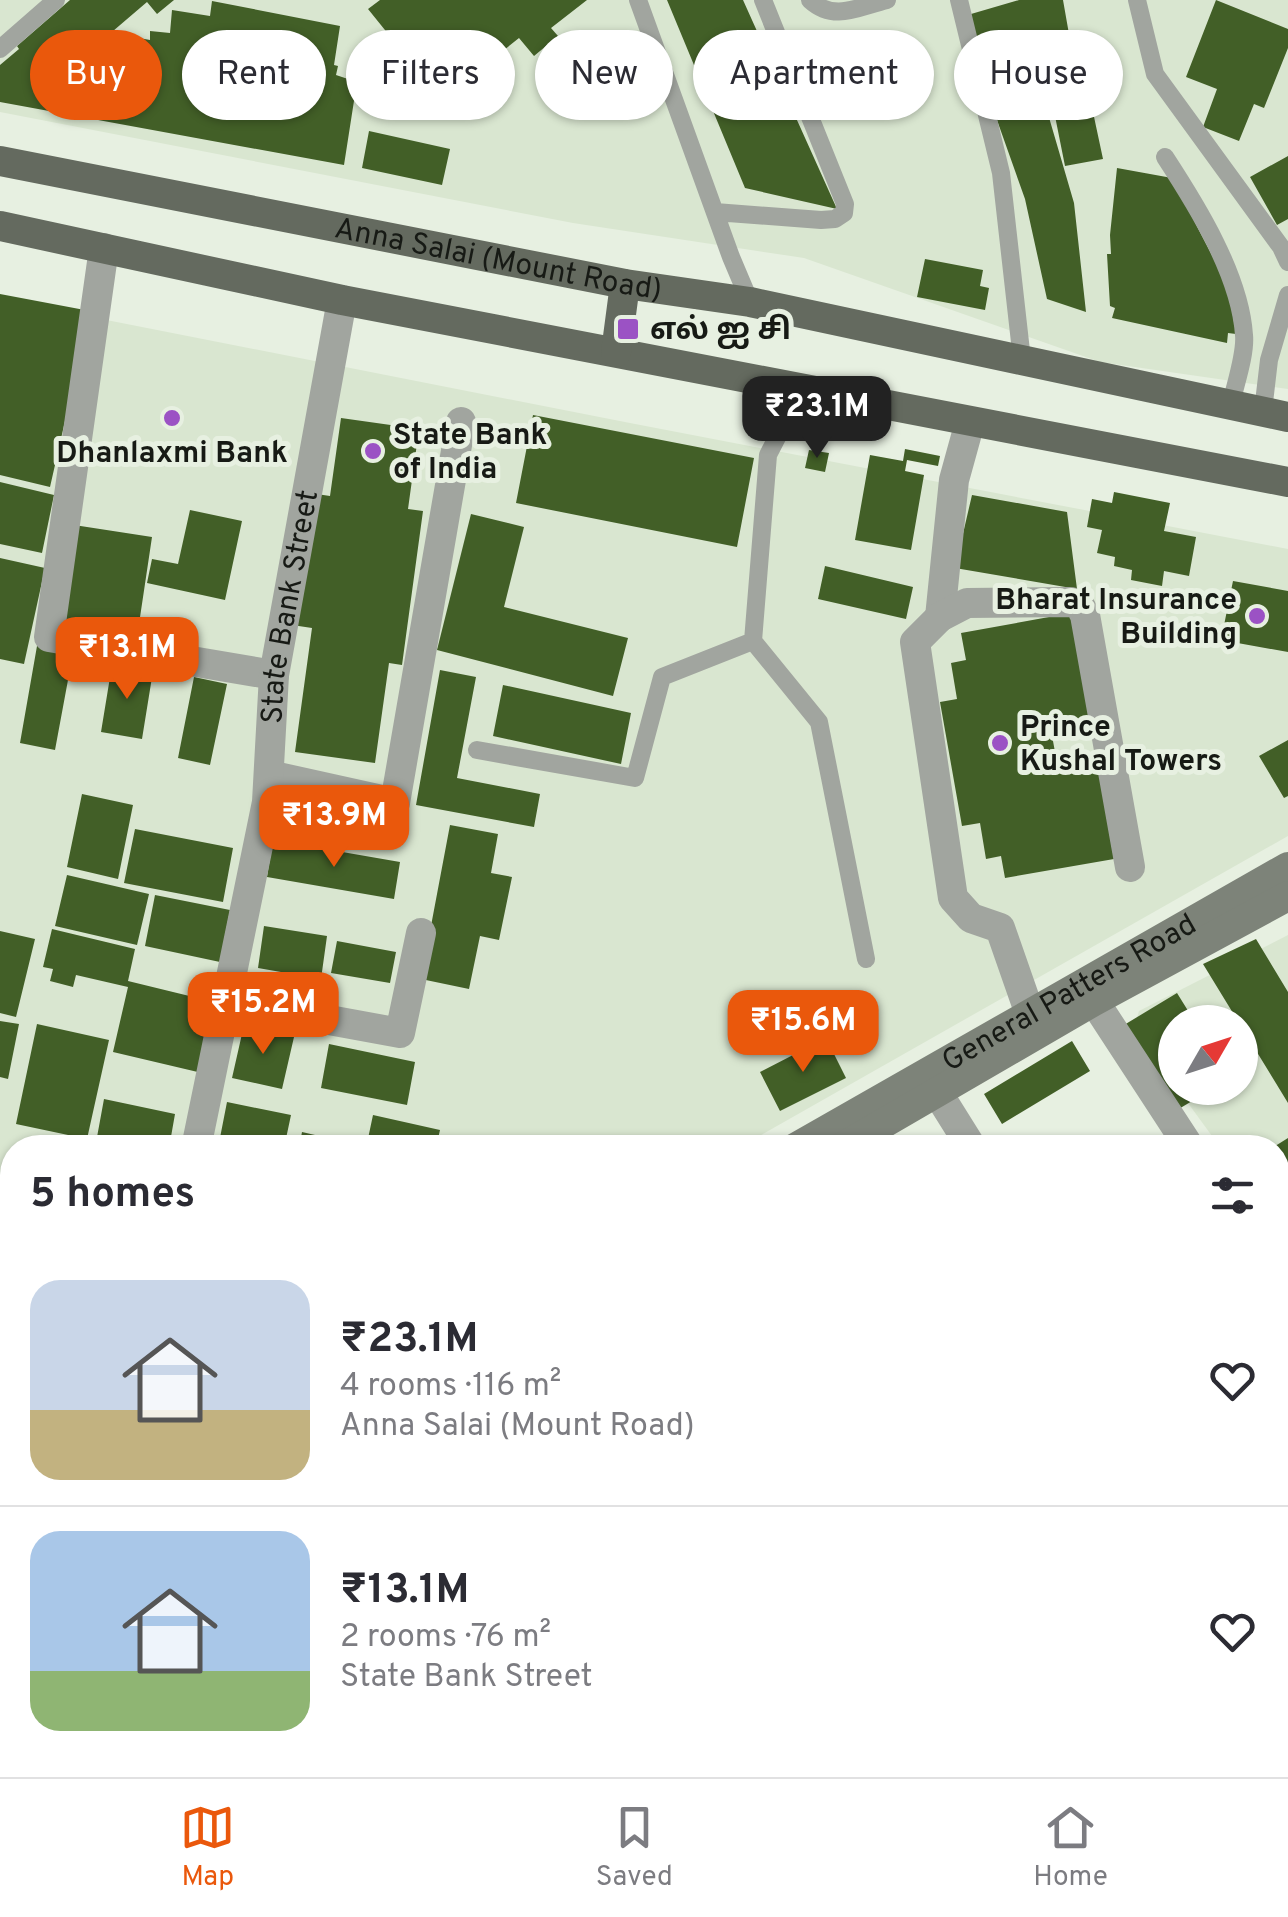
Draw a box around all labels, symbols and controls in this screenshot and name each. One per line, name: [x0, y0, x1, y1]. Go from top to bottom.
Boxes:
chip: Buy: [30, 30, 162, 120]
chip: Rent: [182, 30, 326, 120]
chip: Filters: [346, 30, 515, 120]
chip: New: [535, 30, 673, 120]
chip: Apartment: [693, 30, 934, 120]
chip: House: [954, 30, 1123, 120]
street label: Anna Salai (Mount Road): [331, 211, 664, 310]
place label: எல் ஐ சி: [650, 313, 791, 350]
marker: எல் ஐ சி: [615, 316, 641, 342]
pin: ₹23.1M: [736, 376, 898, 461]
text: ₹23.1M: [764, 388, 870, 428]
marker: Dhanlaxmi Bank: [161, 407, 183, 429]
place label: State Bank of India: [393, 418, 547, 489]
place label: Dhanlaxmi Bank: [56, 436, 288, 473]
marker: State Bank of India: [362, 440, 384, 462]
street label: State Bank Street: [255, 487, 328, 725]
place label: Bharat Insurance Building: [995, 583, 1237, 654]
marker: Bharat Insurance Building: [1246, 605, 1268, 627]
pin: ₹13.1M: [46, 617, 208, 702]
text: ₹13.1M: [78, 629, 176, 669]
place label: Prince Kushal Towers: [1020, 710, 1222, 781]
marker: Prince Kushal Towers: [989, 732, 1011, 754]
pin: ₹13.9M: [253, 785, 415, 870]
text: ₹13.9M: [281, 797, 387, 837]
street label: General Patters Road: [936, 907, 1204, 1081]
pin: ₹15.2M: [182, 972, 344, 1057]
text: ₹15.2M: [210, 984, 316, 1024]
pin: ₹15.6M: [722, 990, 884, 1075]
text: ₹15.6M: [750, 1002, 856, 1042]
north arrow: [1158, 1005, 1258, 1105]
map controls: [1158, 1005, 1258, 1105]
icon: filters: [1205, 1168, 1260, 1223]
text: 5 homes: [30, 1169, 195, 1222]
text: ₹23.1M: [340, 1314, 478, 1367]
icon: home: [110, 1320, 230, 1440]
icon: heart: [1205, 1353, 1260, 1408]
text: 4 rooms · 116 m²: [340, 1367, 561, 1407]
text: Anna Salai (Mount Road): [340, 1407, 695, 1447]
text: ₹13.1M: [340, 1565, 470, 1618]
icon: home: [110, 1571, 230, 1691]
icon: heart: [1205, 1604, 1260, 1659]
text: 2 rooms · 76 m²: [340, 1618, 551, 1658]
text: State Bank Street: [340, 1658, 593, 1698]
tab: Map: [180, 1800, 235, 1896]
tab: Saved: [596, 1800, 673, 1896]
tab: Home: [1033, 1800, 1108, 1896]

